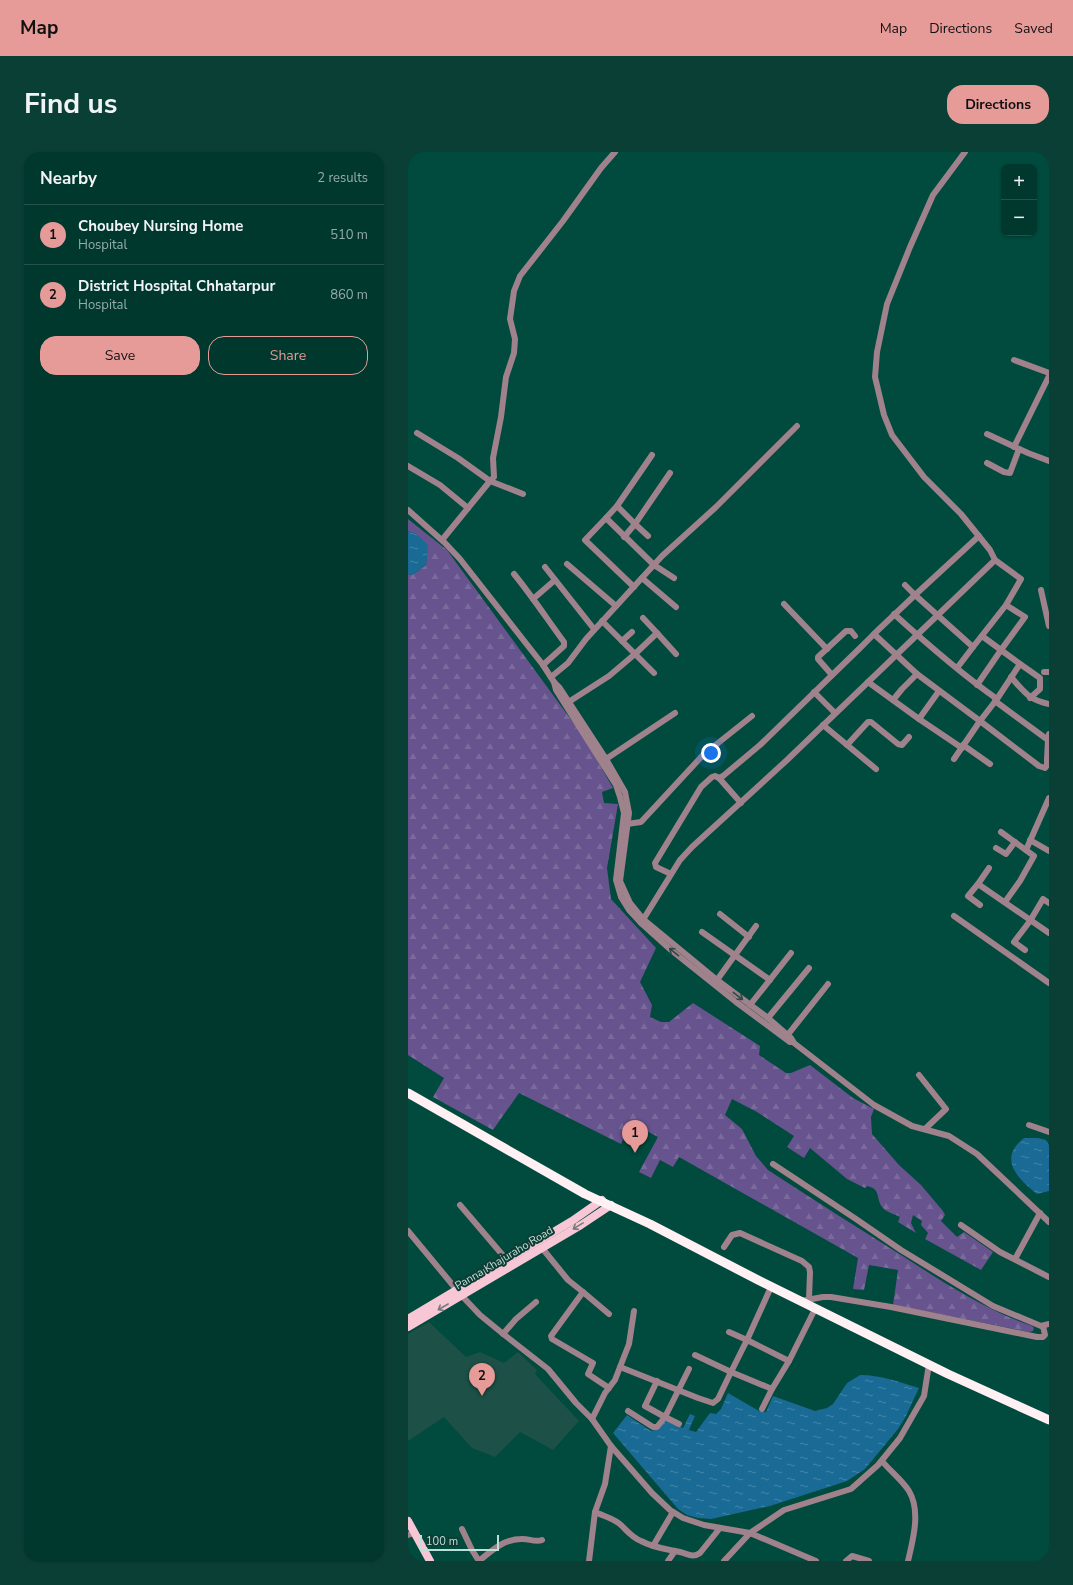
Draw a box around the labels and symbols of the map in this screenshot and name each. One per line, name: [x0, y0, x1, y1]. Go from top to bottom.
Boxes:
your location: [701, 743, 721, 763]
one-way arrow: [669, 948, 679, 957]
one-way arrow: [732, 992, 743, 1000]
pin: 1: [622, 1120, 648, 1153]
street label: Panna Khajuraho Road: [452, 1223, 556, 1293]
one-way arrow: [572, 1223, 584, 1231]
one-way arrow: [438, 1303, 449, 1311]
pin: 2: [469, 1363, 495, 1396]
scale bar: [420, 1533, 499, 1552]

